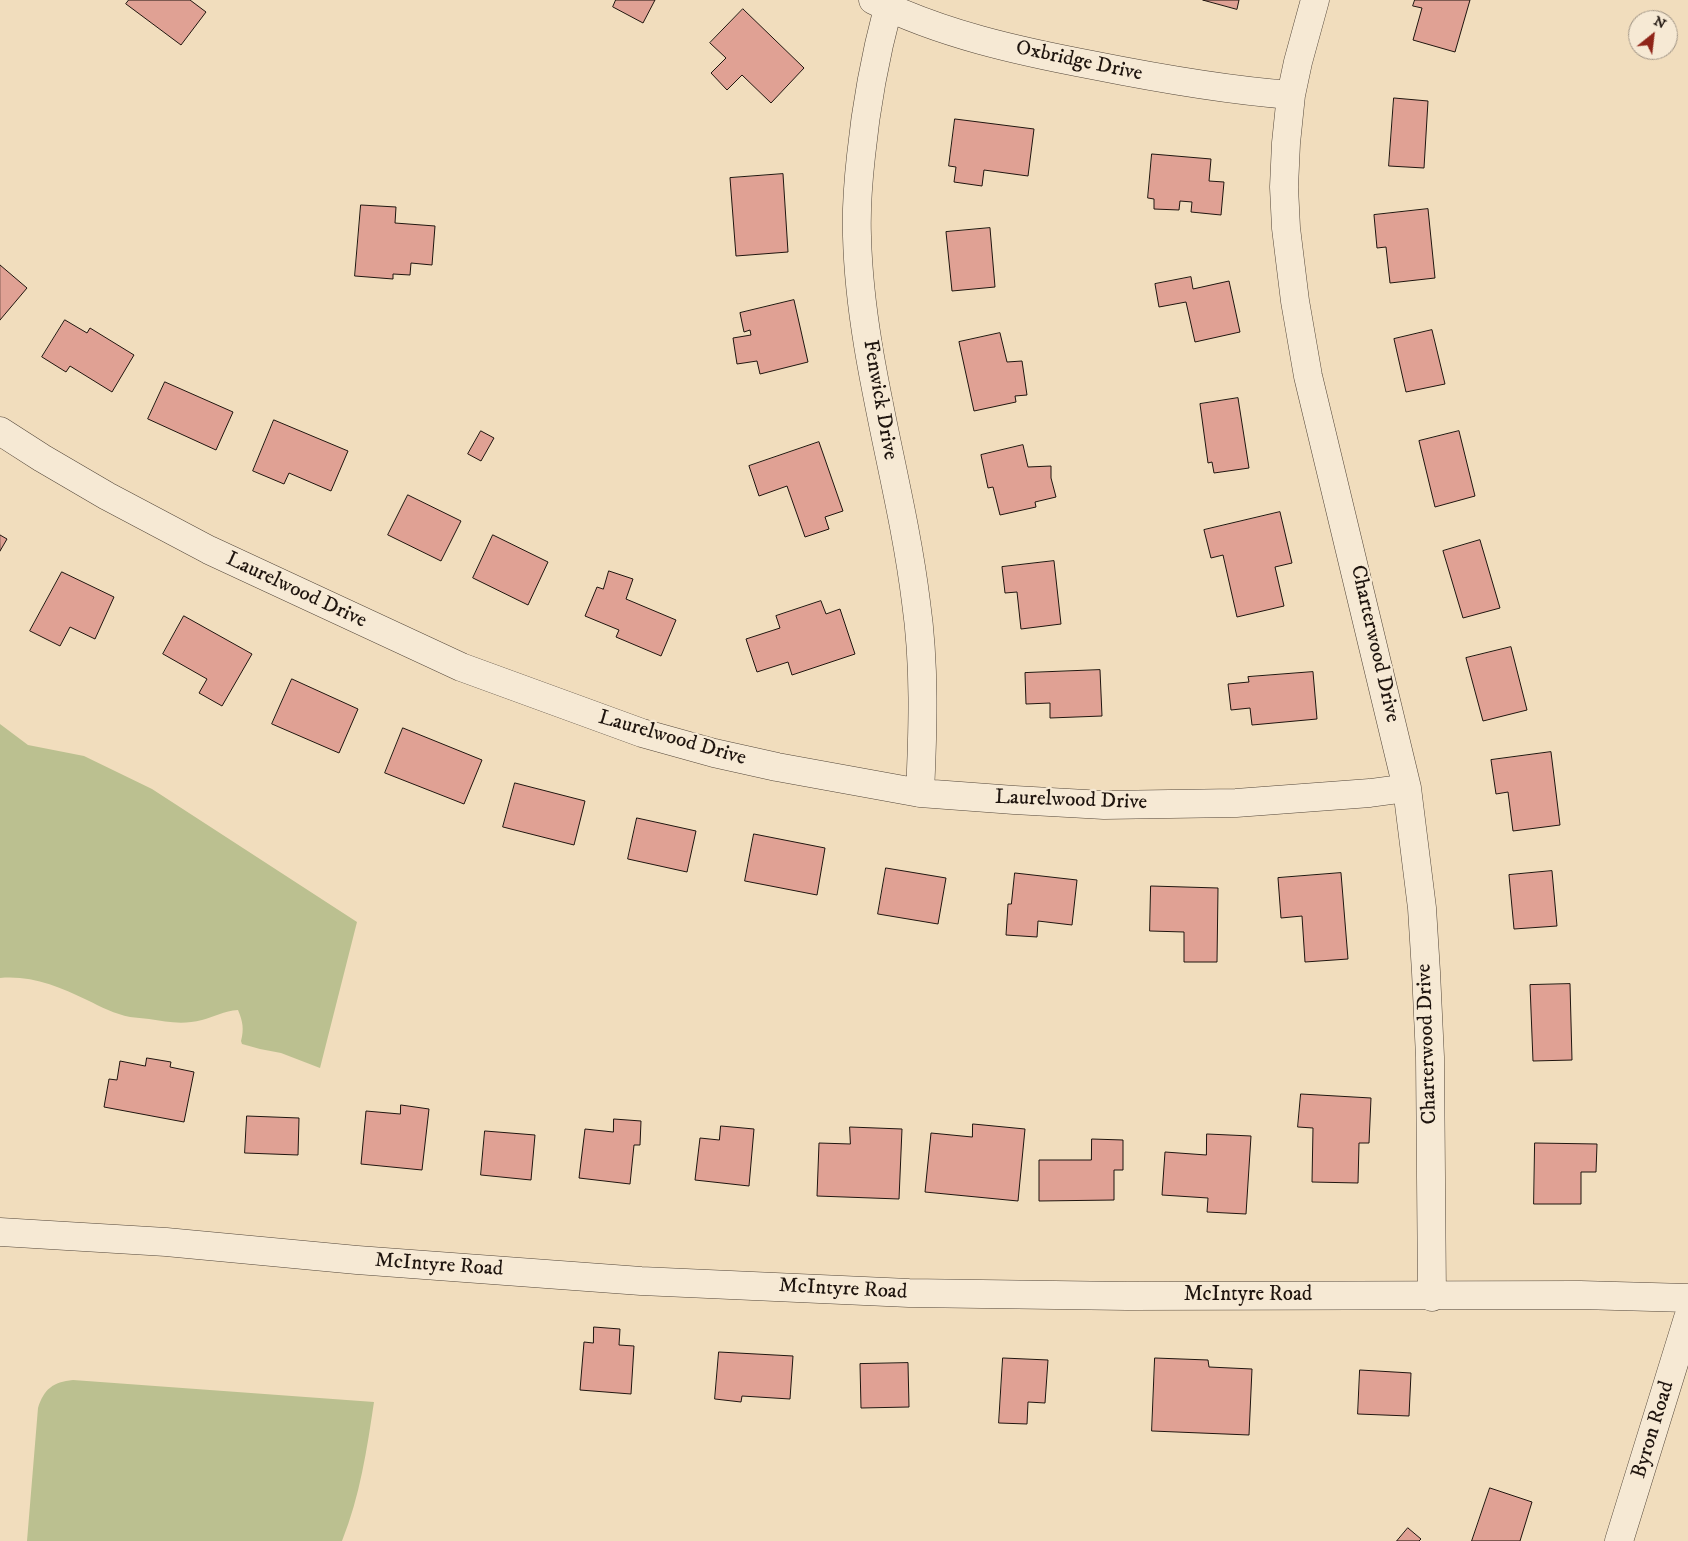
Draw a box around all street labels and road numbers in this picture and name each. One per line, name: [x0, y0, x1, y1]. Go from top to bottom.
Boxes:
street label: Oxbridge Drive: [1013, 36, 1145, 88]
street label: Fenwick Drive: [856, 338, 902, 462]
street label: Laurelwood Drive: [222, 547, 370, 635]
street label: Charterwood Drive: [1344, 563, 1404, 725]
street label: Laurelwood Drive: [595, 706, 749, 772]
street label: Laurelwood Drive: [994, 786, 1148, 816]
street label: Charterwood Drive: [1413, 963, 1443, 1125]
street label: McIntyre Road: [374, 1249, 504, 1283]
street label: McIntyre Road: [778, 1274, 908, 1306]
street label: McIntyre Road: [1184, 1283, 1312, 1309]
street label: Byron Road: [1627, 1378, 1681, 1482]

